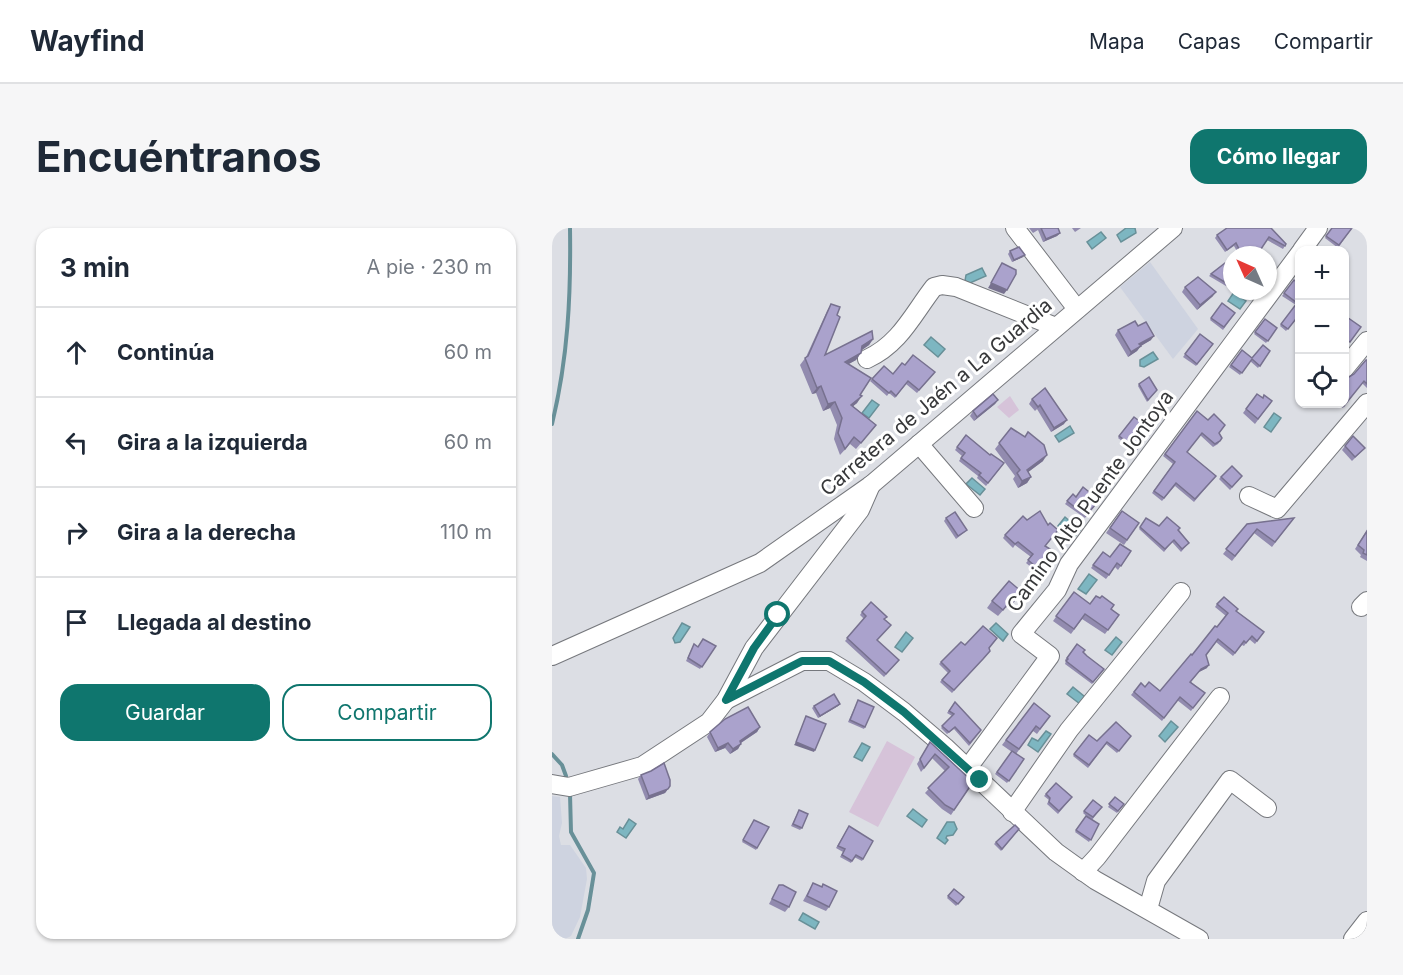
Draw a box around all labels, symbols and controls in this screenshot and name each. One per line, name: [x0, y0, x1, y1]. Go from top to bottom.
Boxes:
text: Wayfind: [30, 24, 145, 58]
text: Mapa: [1089, 29, 1145, 54]
text: Capas: [1178, 29, 1241, 54]
text: Compartir: [1274, 29, 1373, 54]
button: Cómo llegar: [1190, 129, 1367, 184]
text: Encuéntranos: [36, 131, 321, 182]
north arrow: [1223, 246, 1277, 300]
map controls: [1295, 246, 1349, 408]
button: +: [1295, 246, 1349, 300]
text: 3 min: [60, 252, 130, 283]
text: A pie · 230 m: [367, 255, 492, 279]
street label: Carretera de Jaén a La Guardia: [815, 293, 1057, 501]
button: −: [1295, 300, 1349, 354]
icon: ahead: [60, 336, 93, 369]
text: Continúa: [117, 339, 215, 365]
text: 60 m: [444, 340, 492, 364]
button: locate: [1295, 354, 1349, 408]
street label: Camino Alto Puente Jontoya: [1002, 386, 1178, 616]
icon: left: [60, 426, 93, 459]
text: Gira a la izquierda: [117, 429, 308, 455]
text: 60 m: [444, 430, 492, 454]
icon: right: [60, 516, 93, 549]
text: Gira a la derecha: [117, 519, 296, 545]
text: 110 m: [440, 520, 492, 544]
route start: [764, 601, 790, 627]
icon: arrive: [60, 606, 93, 639]
text: Llegada al destino: [117, 609, 311, 635]
button: Guardar: [60, 684, 270, 741]
button: Compartir: [282, 684, 492, 741]
route end: [966, 766, 992, 792]

